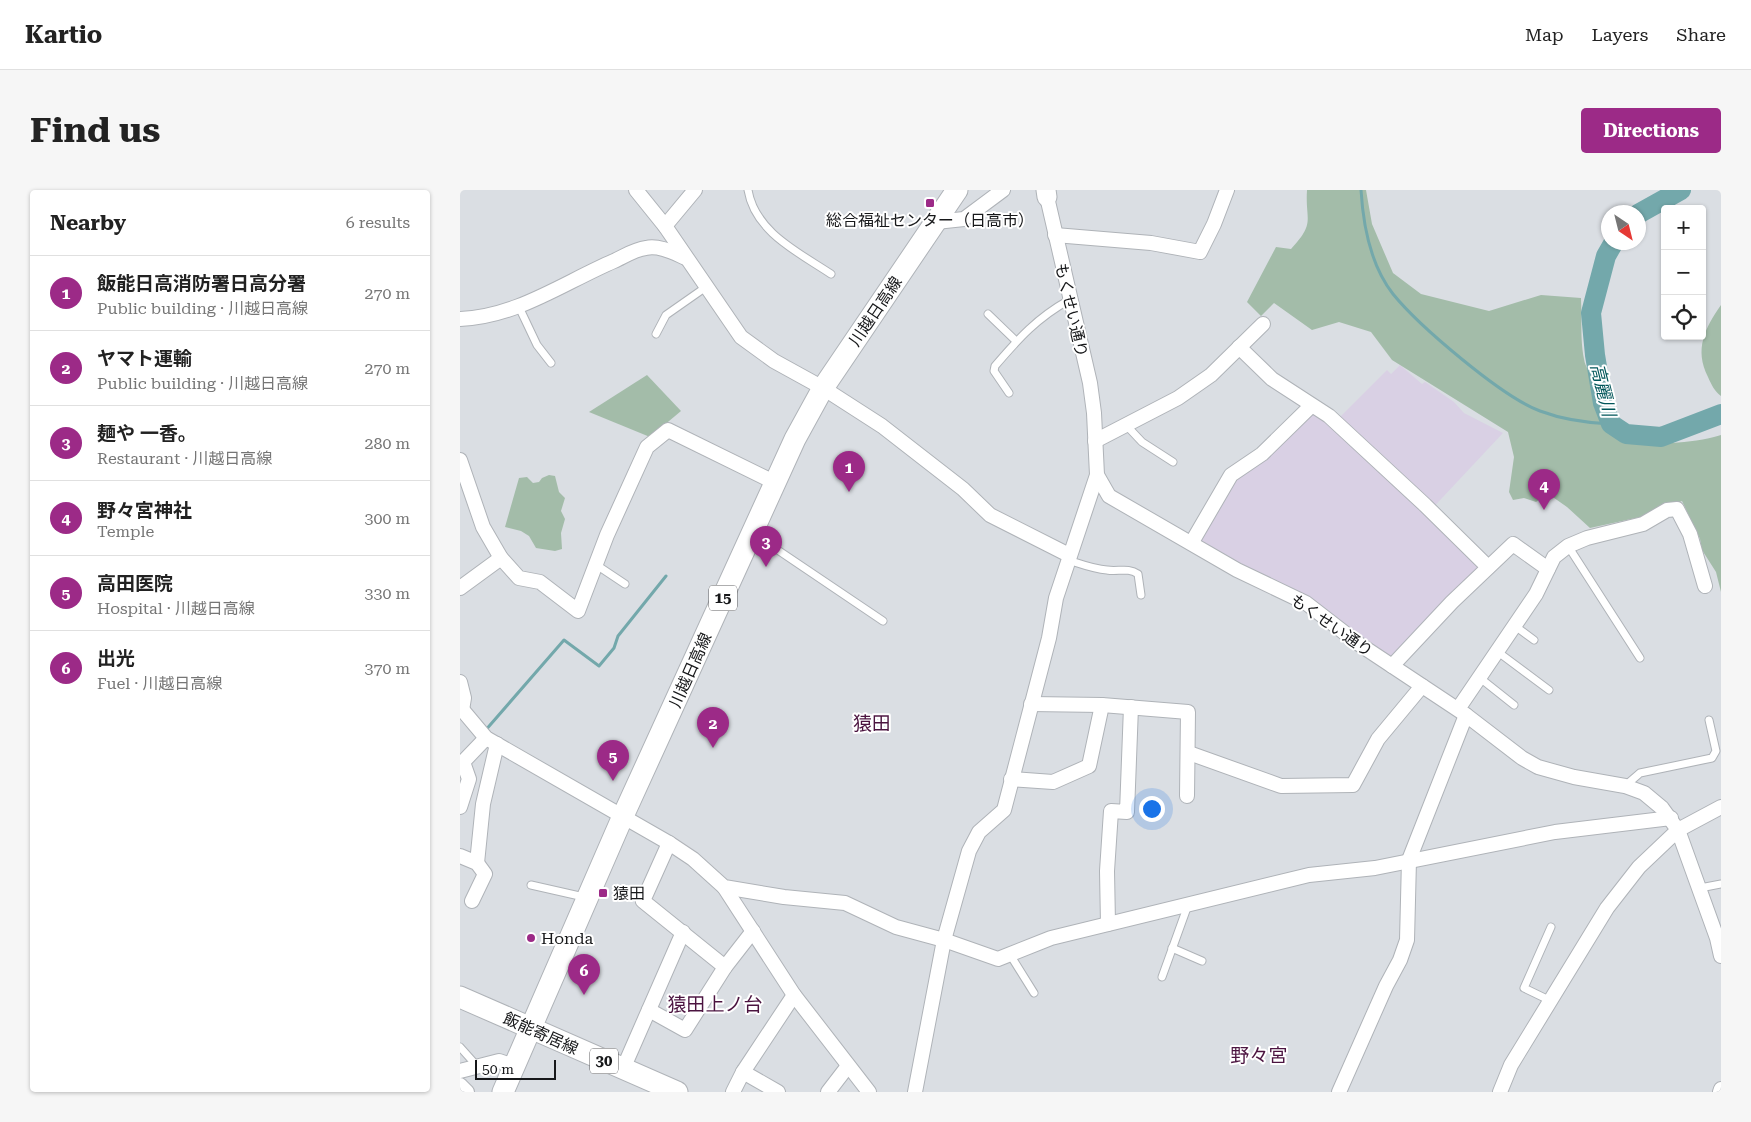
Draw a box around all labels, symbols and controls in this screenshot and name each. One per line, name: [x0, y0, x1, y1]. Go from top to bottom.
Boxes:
text: Kartio: [25, 21, 102, 49]
text: Map: [1525, 24, 1564, 45]
text: Layers: [1592, 24, 1648, 45]
text: Share: [1676, 24, 1726, 45]
button: Directions: [1581, 108, 1721, 153]
text: Find us: [30, 110, 160, 151]
marker: 総合福祉センター（日高市）: [924, 197, 936, 209]
north arrow: [1601, 205, 1646, 250]
map controls: [1661, 205, 1706, 340]
button: +: [1661, 205, 1706, 250]
text: Nearby: [50, 211, 126, 235]
place label: 総合福祉センター（日高市）: [826, 211, 1034, 230]
text: 6 results: [346, 213, 410, 232]
button: −: [1661, 250, 1706, 295]
street label: もくせい通り: [1051, 261, 1092, 359]
text: 飯能日高消防署日高分署: [97, 272, 306, 295]
street label: 川越日高線: [845, 273, 906, 350]
text: 1: [62, 284, 70, 303]
text: 270 m: [364, 284, 410, 303]
button: locate: [1661, 295, 1706, 340]
text: Public building · 川越日高線: [97, 299, 308, 318]
text: ヤマト運輸: [97, 347, 192, 370]
text: 2: [62, 359, 70, 378]
text: 270 m: [364, 359, 410, 378]
water label: 高麗川: [1587, 361, 1621, 421]
text: Public building · 川越日高線: [97, 374, 308, 393]
text: 麺や 一香。: [97, 422, 197, 445]
text: 3: [62, 434, 70, 453]
text: 280 m: [364, 434, 410, 453]
text: Restaurant · 川越日高線: [97, 449, 272, 468]
pin: 1: [833, 451, 865, 492]
pin: 4: [1528, 469, 1560, 510]
text: 野々宮神社: [97, 499, 192, 522]
text: 4: [62, 509, 70, 528]
text: 300 m: [364, 509, 410, 528]
text: Temple: [97, 522, 154, 541]
pin: 3: [750, 526, 782, 567]
text: 高田医院: [97, 572, 173, 595]
text: 5: [62, 584, 70, 603]
text: 330 m: [364, 584, 410, 603]
road number: 15: [709, 586, 737, 610]
street label: もくせい通り: [1287, 590, 1376, 661]
text: Hospital · 川越日高線: [97, 599, 255, 618]
street label: 川越日高線: [666, 630, 715, 711]
text: 出光: [97, 647, 135, 670]
text: 6: [62, 659, 70, 678]
text: 370 m: [364, 659, 410, 678]
text: Fuel · 川越日高線: [97, 674, 222, 693]
pin: 2: [697, 707, 729, 748]
district label: 猿田: [853, 712, 891, 735]
pin: 5: [597, 740, 629, 781]
your location: [1139, 796, 1165, 822]
place label: 猿田: [613, 884, 645, 903]
marker: 猿田: [597, 887, 609, 899]
place label: Honda: [541, 929, 594, 948]
marker: Honda: [525, 932, 537, 944]
pin: 6: [568, 954, 600, 995]
district label: 猿田上ノ台: [667, 993, 763, 1016]
street label: 飯能寄居線: [500, 1009, 581, 1058]
district label: 野々宮: [1230, 1044, 1288, 1067]
road number: 30: [590, 1048, 618, 1074]
scale bar: [475, 1057, 556, 1080]
text: 50 m: [482, 1061, 514, 1077]

